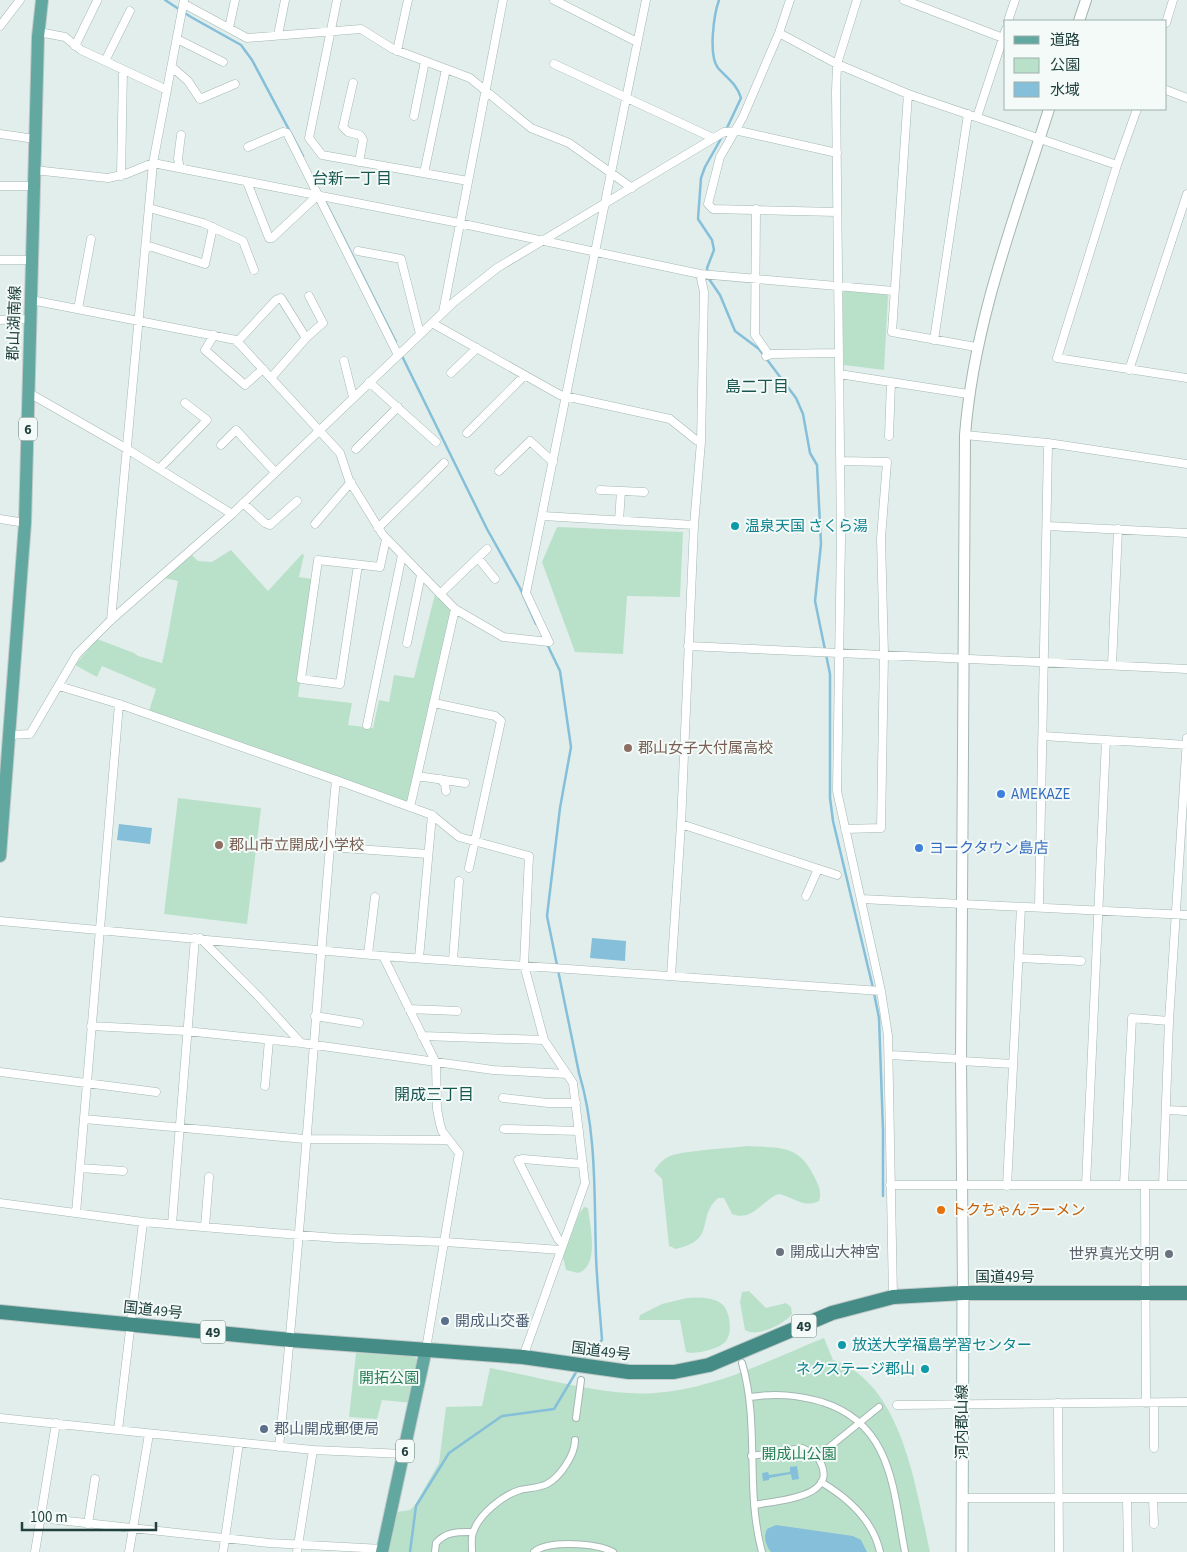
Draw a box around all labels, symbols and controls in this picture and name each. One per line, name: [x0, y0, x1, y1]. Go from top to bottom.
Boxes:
legend: [1004, 20, 1167, 110]
text: 道路: [1050, 30, 1080, 51]
text: 公園: [1050, 55, 1080, 76]
text: 水域: [1050, 80, 1080, 101]
district label: 台新一丁目: [312, 168, 392, 190]
street label: 郡山湖南線: [3, 285, 26, 361]
district label: 島二丁目: [725, 376, 789, 398]
road number: 6: [19, 418, 37, 440]
place label: 温泉天国 さくら湯: [745, 516, 868, 537]
marker: 温泉天国 さくら湯: [729, 520, 741, 532]
place label: 郡山女子大付属高校: [638, 738, 773, 759]
marker: 郡山女子大付属高校: [622, 742, 634, 754]
place label: AMEKAZE: [1011, 784, 1071, 805]
marker: AMEKAZE: [995, 788, 1007, 800]
place label: 郡山市立開成小学校: [229, 835, 364, 856]
place label: ヨークタウン島店: [929, 838, 1048, 859]
marker: 郡山市立開成小学校: [213, 839, 225, 851]
marker: ヨークタウン島店: [913, 842, 925, 854]
district label: 開成三丁目: [394, 1084, 474, 1106]
place label: トクちゃんラーメン: [951, 1200, 1085, 1221]
marker: トクちゃんラーメン: [935, 1204, 947, 1216]
place label: 開成山大神宮: [790, 1242, 880, 1263]
place label: 世界真光文明: [1069, 1244, 1159, 1265]
marker: 開成山大神宮: [774, 1246, 786, 1258]
marker: 世界真光文明: [1163, 1248, 1175, 1260]
street label: 国道49号: [975, 1267, 1035, 1288]
street label: 国道49号: [122, 1297, 184, 1324]
place label: 開成山交番: [455, 1311, 530, 1332]
road number: 49: [792, 1314, 816, 1338]
marker: 開成山交番: [439, 1315, 451, 1327]
road number: 49: [200, 1320, 226, 1344]
place label: 放送大学福島学習センター: [852, 1335, 1032, 1356]
street label: 国道49号: [570, 1337, 632, 1366]
marker: 放送大学福島学習センター: [836, 1339, 848, 1351]
place label: ネクステージ郡山: [796, 1359, 915, 1380]
marker: ネクステージ郡山: [919, 1363, 931, 1375]
park label: 開拓公園: [359, 1368, 419, 1389]
street label: 河内郡山線: [952, 1384, 973, 1460]
place label: 郡山開成郵便局: [274, 1419, 379, 1440]
marker: 郡山開成郵便局: [258, 1423, 270, 1435]
road number: 6: [396, 1440, 414, 1462]
park label: 開成山公園: [761, 1444, 837, 1465]
scale bar: [22, 1500, 156, 1532]
text: 100 m: [30, 1507, 68, 1528]

